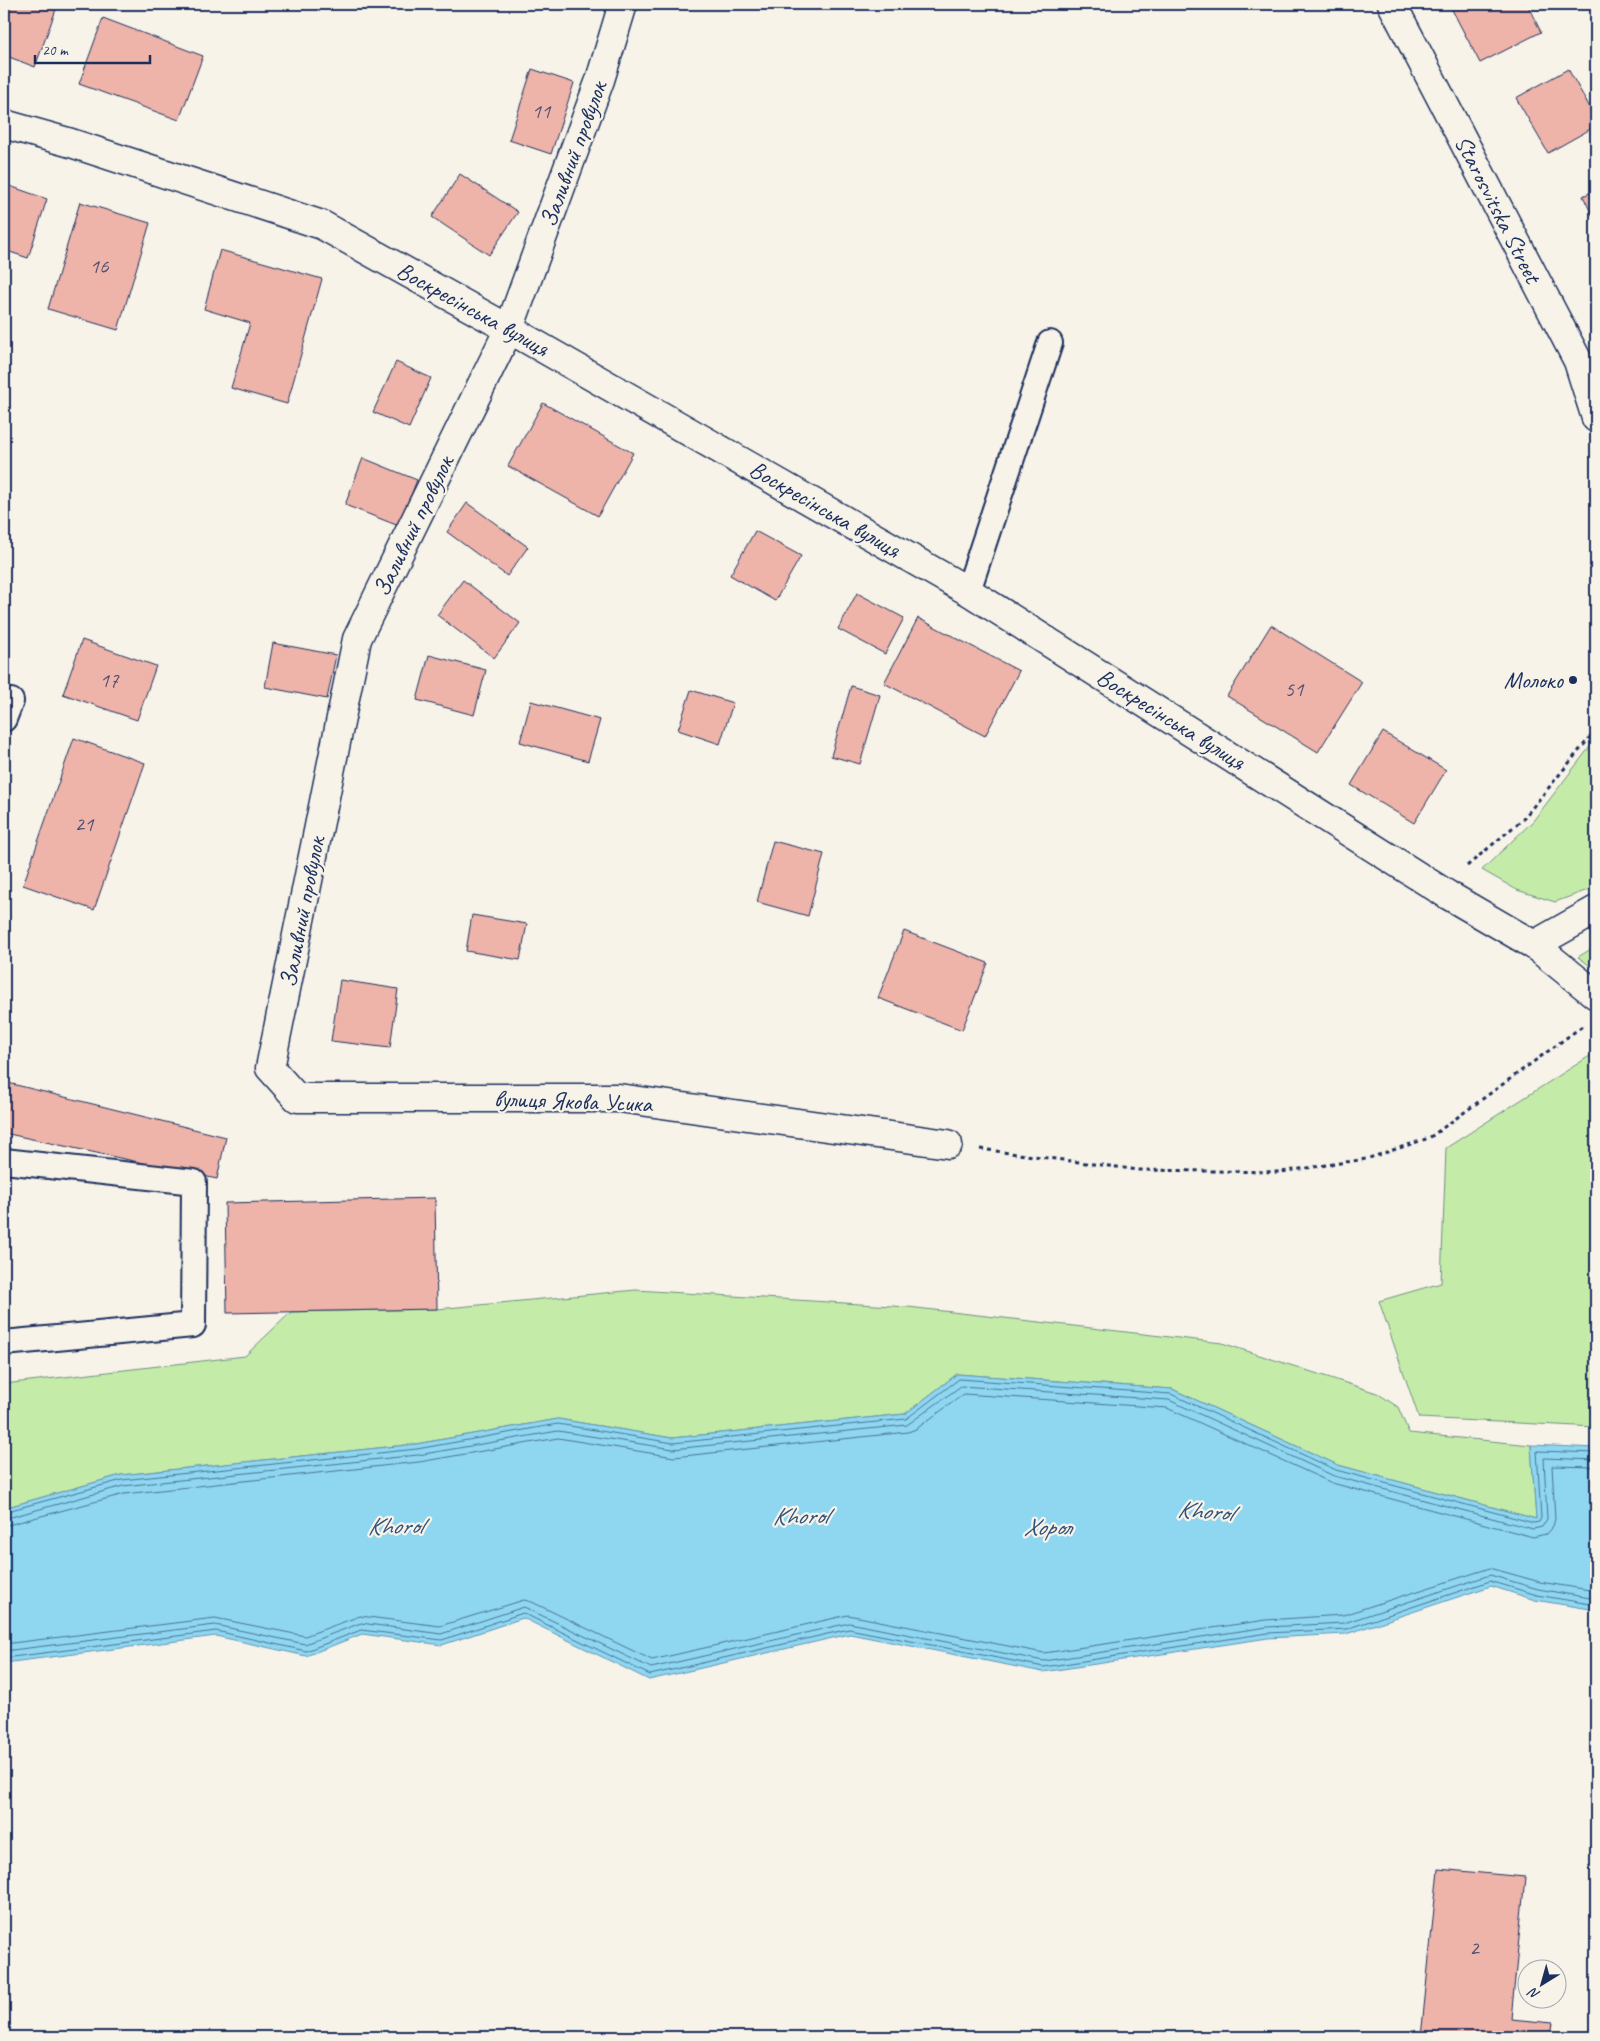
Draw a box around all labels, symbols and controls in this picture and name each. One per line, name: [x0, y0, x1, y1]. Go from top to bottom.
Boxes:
scale bar: [35, 32, 150, 64]
text: 20 m: [42, 41, 69, 60]
street label: Заливний провулок: [533, 75, 614, 231]
house number: 11: [532, 98, 552, 124]
street label: Starosvitska Street: [1448, 130, 1549, 289]
house number: 16: [90, 253, 109, 279]
street label: Воскресінська вулиця: [392, 255, 555, 364]
street label: Заливний провулок: [366, 449, 461, 601]
street label: Воскресінська вулиця: [744, 454, 907, 565]
street label: Воскресінська вулиця: [1091, 661, 1252, 777]
place label: Молоко: [1504, 665, 1565, 695]
house number: 17: [100, 667, 120, 693]
marker: Молоко: [1567, 674, 1579, 686]
house number: 51: [1285, 676, 1305, 702]
house number: 21: [75, 811, 95, 837]
street label: Заливний провулок: [273, 832, 332, 990]
street label: вулиця Якова Усика: [494, 1083, 654, 1119]
water label: Khorol: [1176, 1493, 1241, 1529]
water label: Khorol: [772, 1499, 836, 1532]
water label: Khorol: [367, 1509, 431, 1542]
water label: Хорол: [1024, 1511, 1074, 1543]
house number: 2: [1469, 1935, 1480, 1961]
north arrow: [1518, 1958, 1568, 2008]
text: N: [1524, 1983, 1543, 2003]

